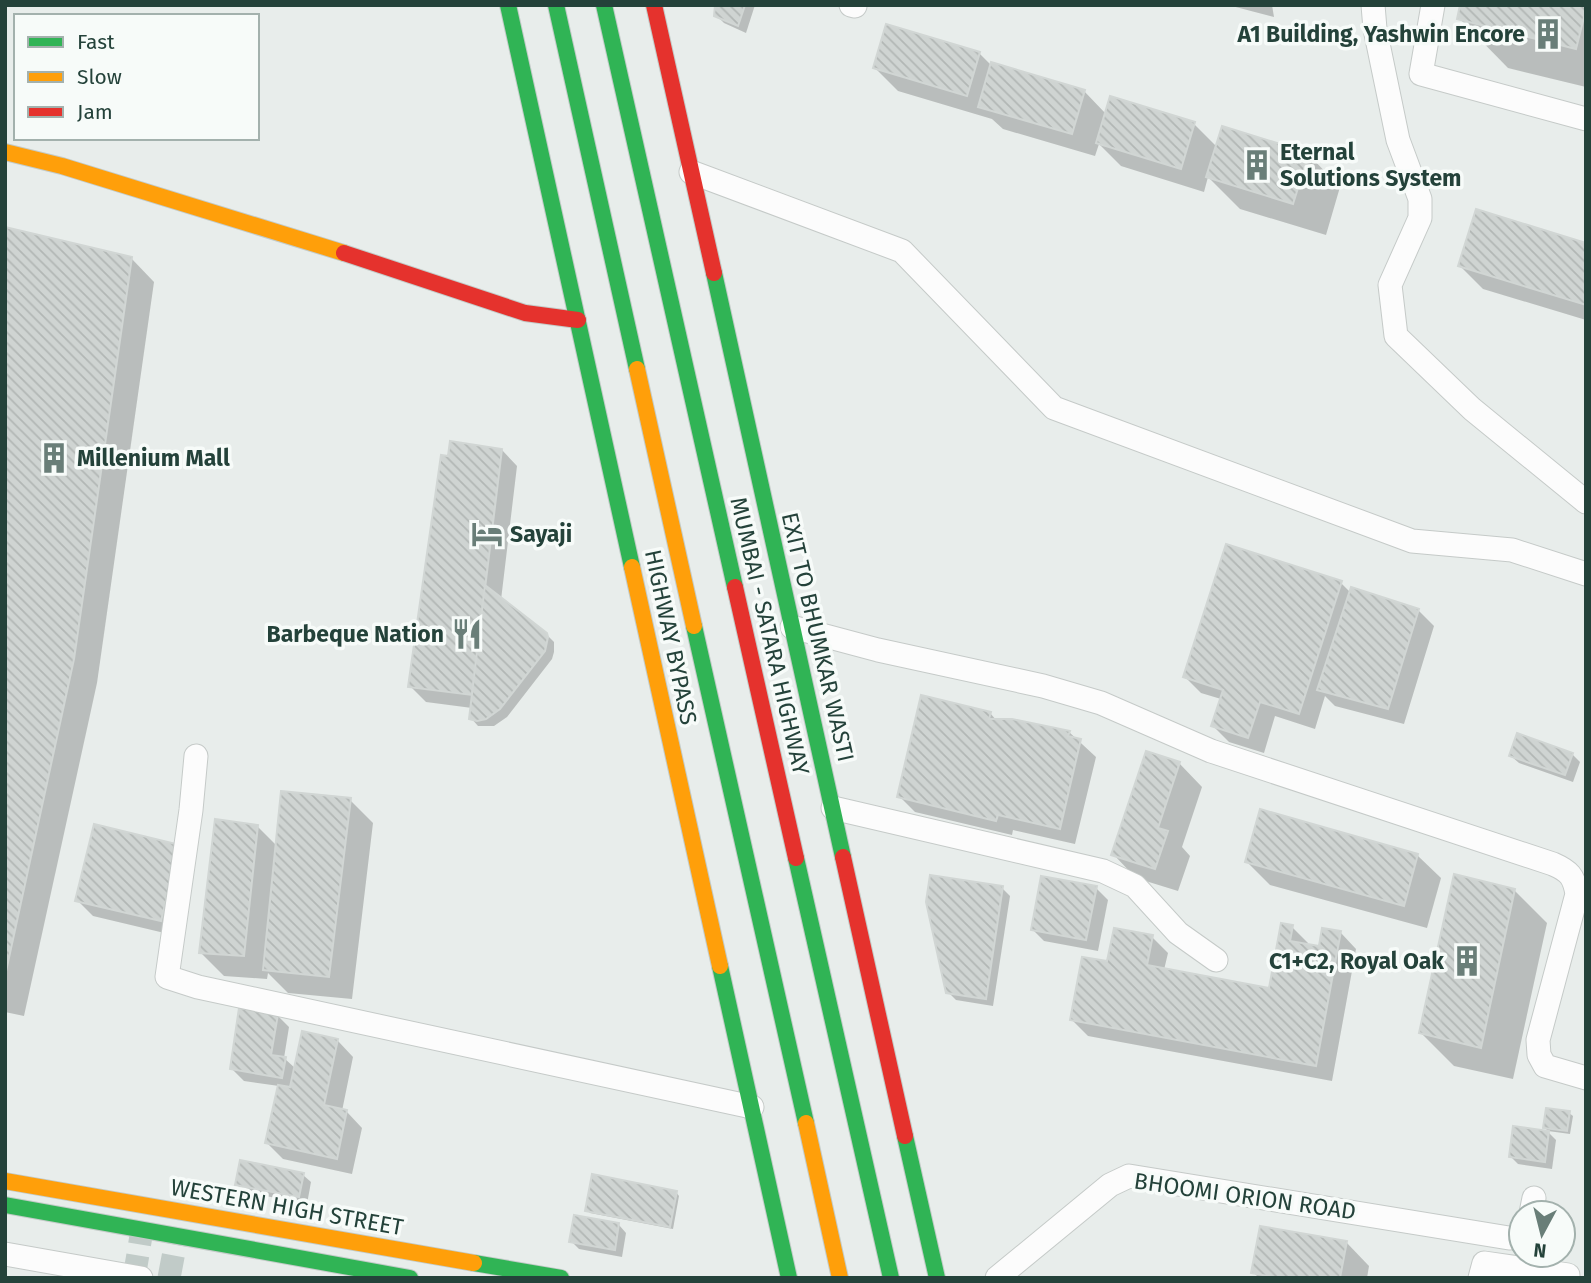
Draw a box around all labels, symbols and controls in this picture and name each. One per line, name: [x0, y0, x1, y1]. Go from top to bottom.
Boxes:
legend: [14, 14, 259, 140]
building icon: A1 Building, Yashwin Encore: [1531, 17, 1565, 51]
place label: A1 Building, Yashwin Encore: [1236, 20, 1525, 48]
text: Fast: [77, 29, 115, 55]
text: Slow: [77, 64, 122, 90]
text: Jam: [77, 99, 113, 125]
place label: Eternal Solutions System: [1280, 138, 1462, 192]
building icon: Eternal Solutions System: [1240, 148, 1274, 182]
building icon: Millenium Mall: [37, 441, 71, 475]
place label: Millenium Mall: [77, 444, 230, 472]
street label: MUMBAI - SATARA HIGHWAY: [724, 494, 816, 778]
street label: EXIT TO BHUMKAR WASTI: [776, 510, 860, 764]
hotel icon: Sayaji: [470, 517, 504, 551]
place label: Sayaji: [510, 520, 572, 548]
street label: HIGHWAY BYPASS: [639, 547, 703, 727]
restaurant icon: Barbeque Nation: [450, 617, 484, 651]
place label: Barbeque Nation: [267, 620, 444, 648]
building icon: C1+C2, Royal Oak: [1450, 944, 1484, 978]
place label: C1+C2, Royal Oak: [1269, 947, 1444, 975]
street label: BHOOMI ORION ROAD: [1132, 1167, 1358, 1225]
street label: WESTERN HIGH STREET: [168, 1173, 406, 1241]
north arrow: [1507, 1199, 1577, 1269]
text: N: [1532, 1238, 1548, 1263]

